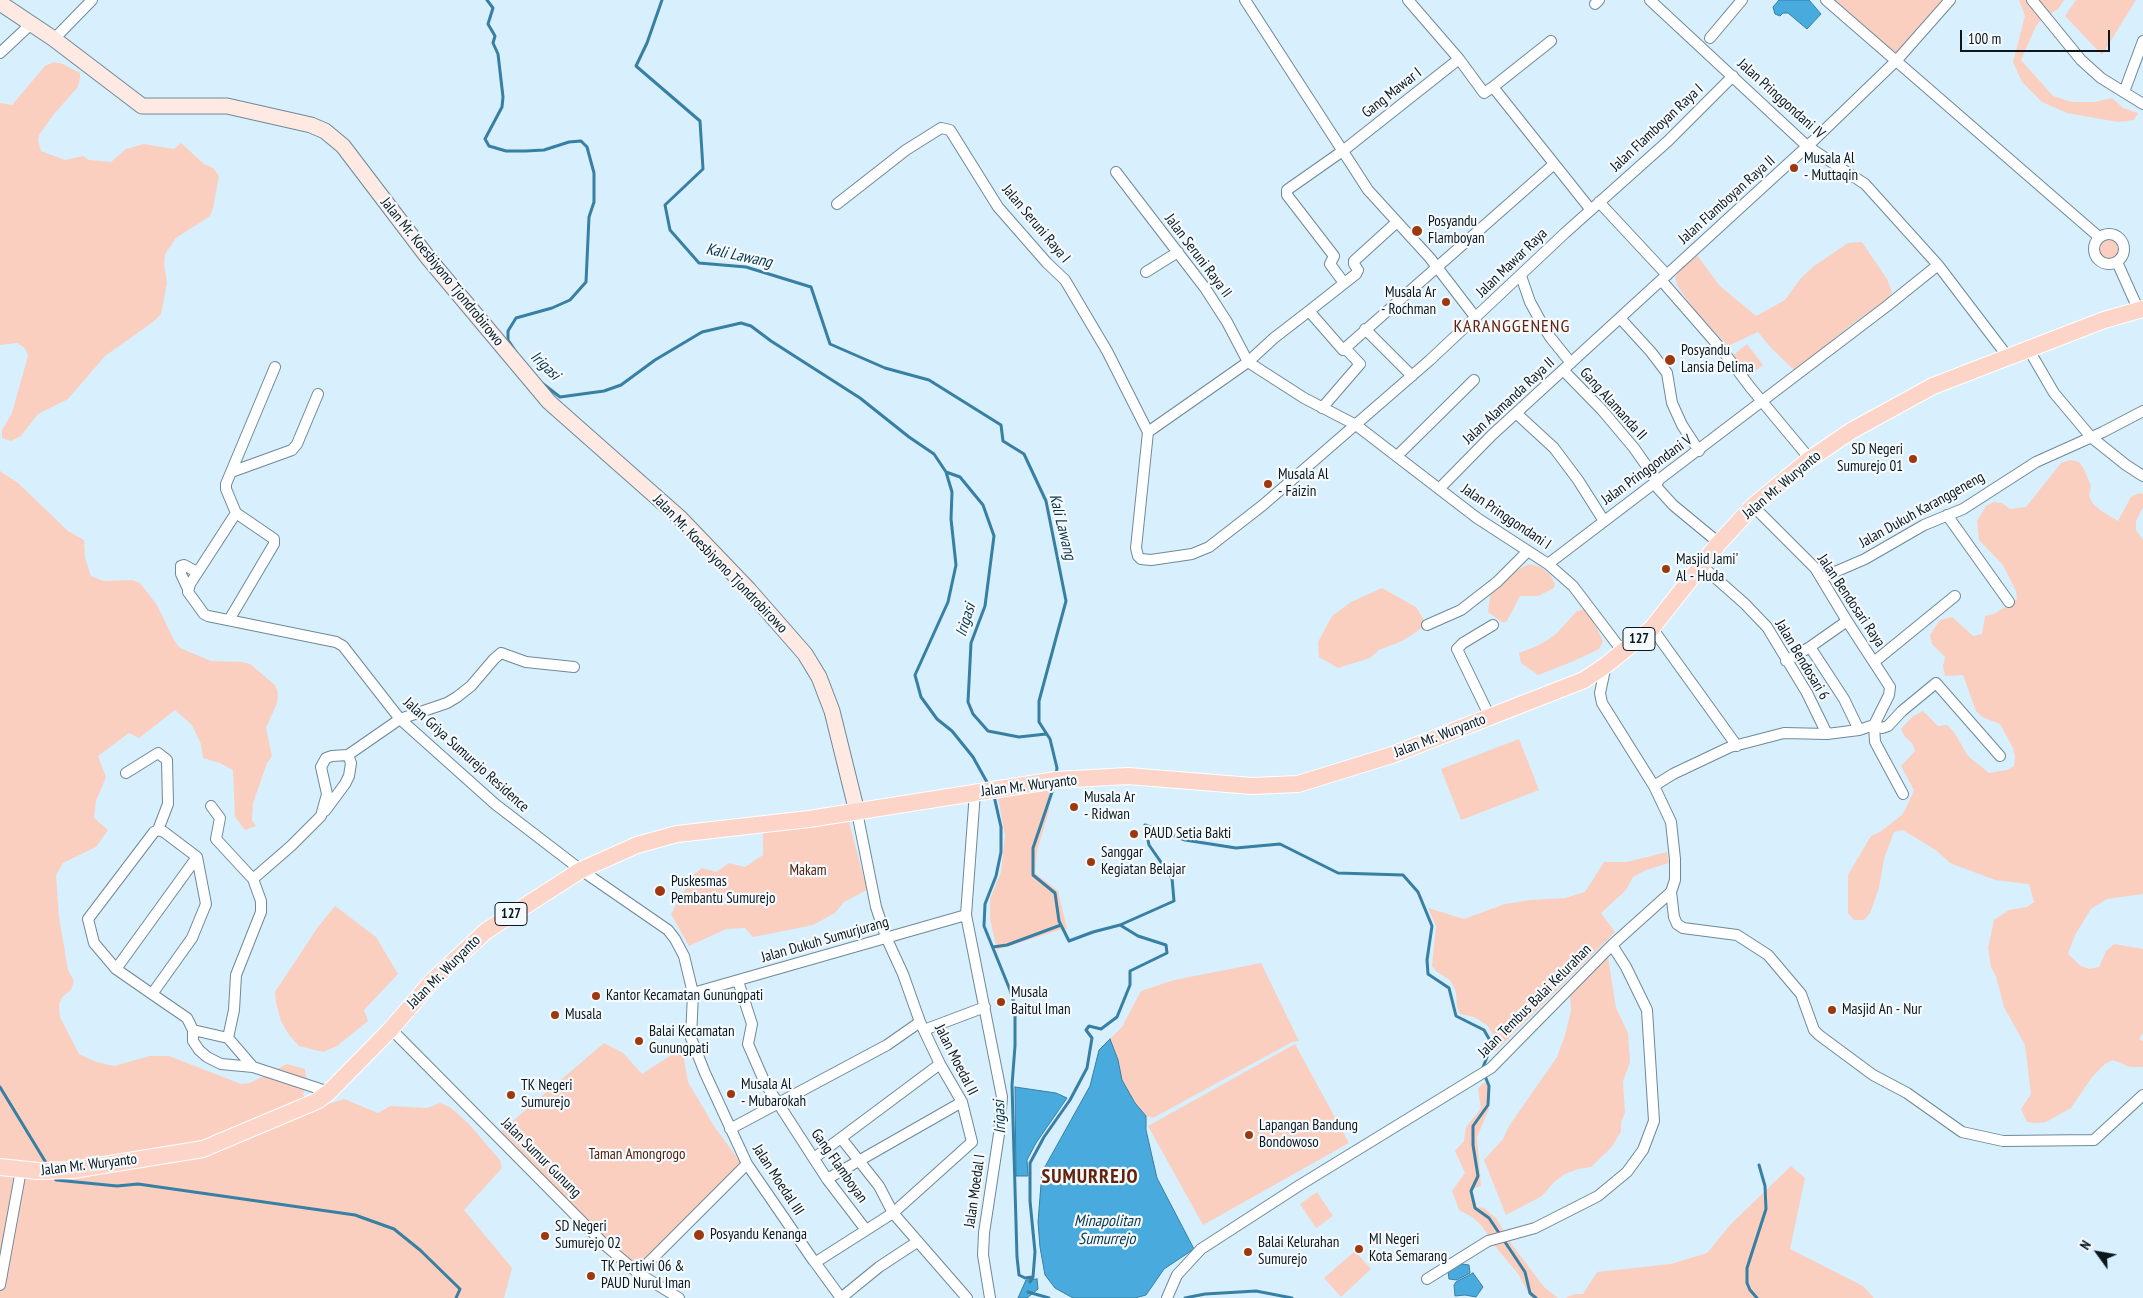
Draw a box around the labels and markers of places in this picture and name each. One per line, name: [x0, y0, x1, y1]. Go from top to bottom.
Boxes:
place label: Musala Al - Muttaqin: [1804, 150, 1858, 185]
marker: Musala Al - Muttaqin: [1788, 162, 1800, 174]
place label: Posyandu Flamboyan: [1428, 213, 1485, 248]
marker: Posyandu Flamboyan: [1410, 224, 1424, 238]
place label: Musala Ar - Rochman: [1381, 284, 1436, 319]
marker: Musala Ar - Rochman: [1440, 296, 1452, 308]
place label: Posyandu Lansia Delima: [1681, 342, 1754, 377]
marker: Posyandu Lansia Delima: [1663, 353, 1677, 367]
place label: SD Negeri Sumurejo 01: [1837, 441, 1903, 476]
marker: SD Negeri Sumurejo 01: [1907, 453, 1919, 465]
place label: Musala Al - Faizin: [1278, 466, 1328, 501]
marker: Musala Al - Faizin: [1262, 478, 1274, 490]
place label: Masjid Jami' Al - Huda: [1676, 551, 1738, 586]
marker: Masjid Jami' Al - Huda: [1660, 563, 1672, 575]
place label: Musala Ar - Ridwan: [1084, 789, 1135, 824]
marker: Musala Ar - Ridwan: [1068, 801, 1080, 813]
place label: PAUD Setia Bakti: [1144, 825, 1231, 843]
marker: PAUD Setia Bakti: [1128, 828, 1140, 840]
place label: Sanggar Kegiatan Belajar: [1101, 844, 1186, 879]
marker: Sanggar Kegiatan Belajar: [1085, 856, 1097, 868]
place label: Puskesmas Pembantu Sumurejo: [671, 873, 775, 908]
marker: Puskesmas Pembantu Sumurejo: [653, 884, 667, 898]
place label: Musala Baitul Iman: [1011, 984, 1070, 1019]
place label: Kantor Kecamatan Gunungpati: [606, 987, 763, 1005]
marker: Kantor Kecamatan Gunungpati: [590, 990, 602, 1002]
marker: Musala Baitul Iman: [995, 996, 1007, 1008]
place label: Masjid An - Nur: [1842, 1001, 1922, 1019]
marker: Masjid An - Nur: [1826, 1004, 1838, 1016]
place label: Musala: [565, 1006, 602, 1024]
marker: Musala: [549, 1009, 561, 1021]
place label: Balai Kecamatan Gunungpati: [649, 1023, 735, 1058]
marker: Balai Kecamatan Gunungpati: [633, 1035, 645, 1047]
place label: Musala Al - Mubarokah: [741, 1076, 806, 1111]
place label: TK Negeri Sumurejo: [521, 1077, 572, 1112]
marker: Musala Al - Mubarokah: [725, 1088, 737, 1100]
marker: TK Negeri Sumurejo: [505, 1089, 517, 1101]
place label: Lapangan Bandung Bondowoso: [1259, 1117, 1358, 1152]
marker: Lapangan Bandung Bondowoso: [1243, 1129, 1255, 1141]
place label: SD Negeri Sumurejo 02: [555, 1218, 621, 1253]
place label: Posyandu Kenanga: [710, 1226, 807, 1244]
marker: Posyandu Kenanga: [692, 1228, 706, 1242]
marker: SD Negeri Sumurejo 02: [539, 1230, 551, 1242]
place label: MI Negeri Kota Semarang: [1369, 1231, 1447, 1266]
place label: Balai Kelurahan Sumurejo: [1258, 1234, 1339, 1269]
marker: MI Negeri Kota Semarang: [1353, 1243, 1365, 1255]
marker: Balai Kelurahan Sumurejo: [1242, 1246, 1254, 1258]
place label: TK Pertiwi 06 & PAUD Nurul Iman: [601, 1258, 691, 1293]
marker: TK Pertiwi 06 & PAUD Nurul Iman: [585, 1270, 597, 1282]

